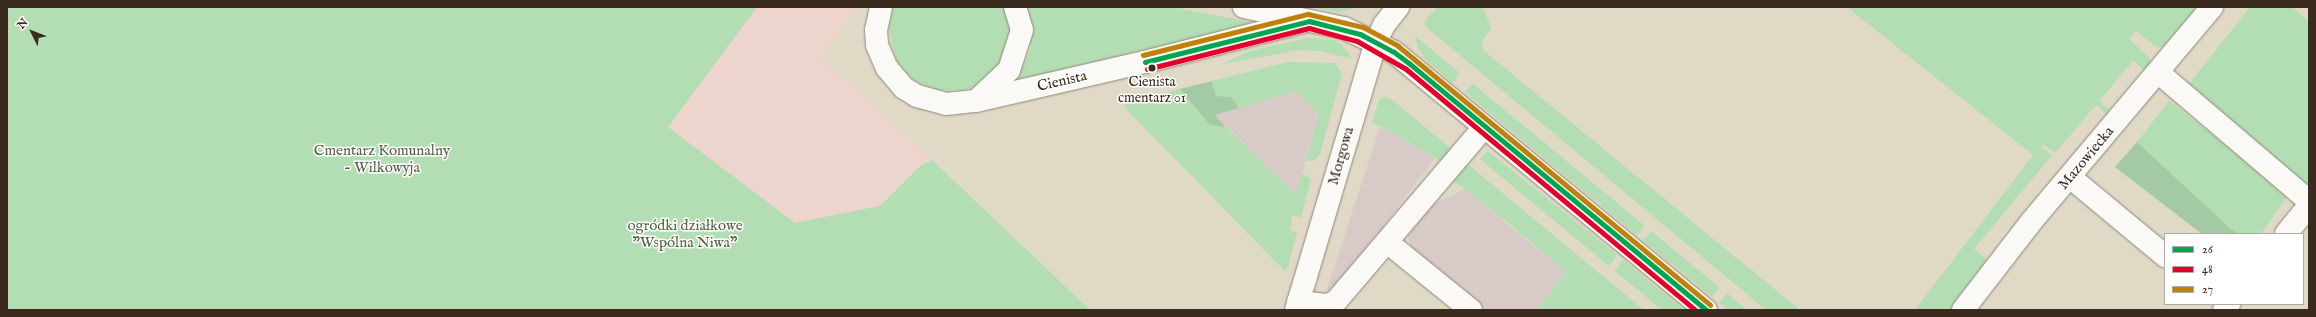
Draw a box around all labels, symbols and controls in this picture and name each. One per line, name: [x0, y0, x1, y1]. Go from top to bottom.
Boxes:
north arrow: [12, 12, 52, 52]
text: N: [15, 16, 31, 32]
marker: Cienista cmentarz 01: [1147, 63, 1157, 73]
street label: Cienista: [1035, 67, 1089, 95]
place label: Cienista cmentarz 01: [1118, 74, 1186, 106]
street label: Mazowiecka: [2054, 123, 2118, 193]
street label: Morgowa: [1324, 125, 1358, 187]
park label: Cmentarz Komunalny - Wilkowyja: [314, 141, 450, 176]
park label: ogródki działkowe "Wspólna Niwa": [627, 216, 743, 251]
legend: [2164, 233, 2304, 305]
text: 26: [2202, 242, 2213, 257]
text: 48: [2202, 262, 2213, 277]
text: 27: [2202, 282, 2213, 297]

